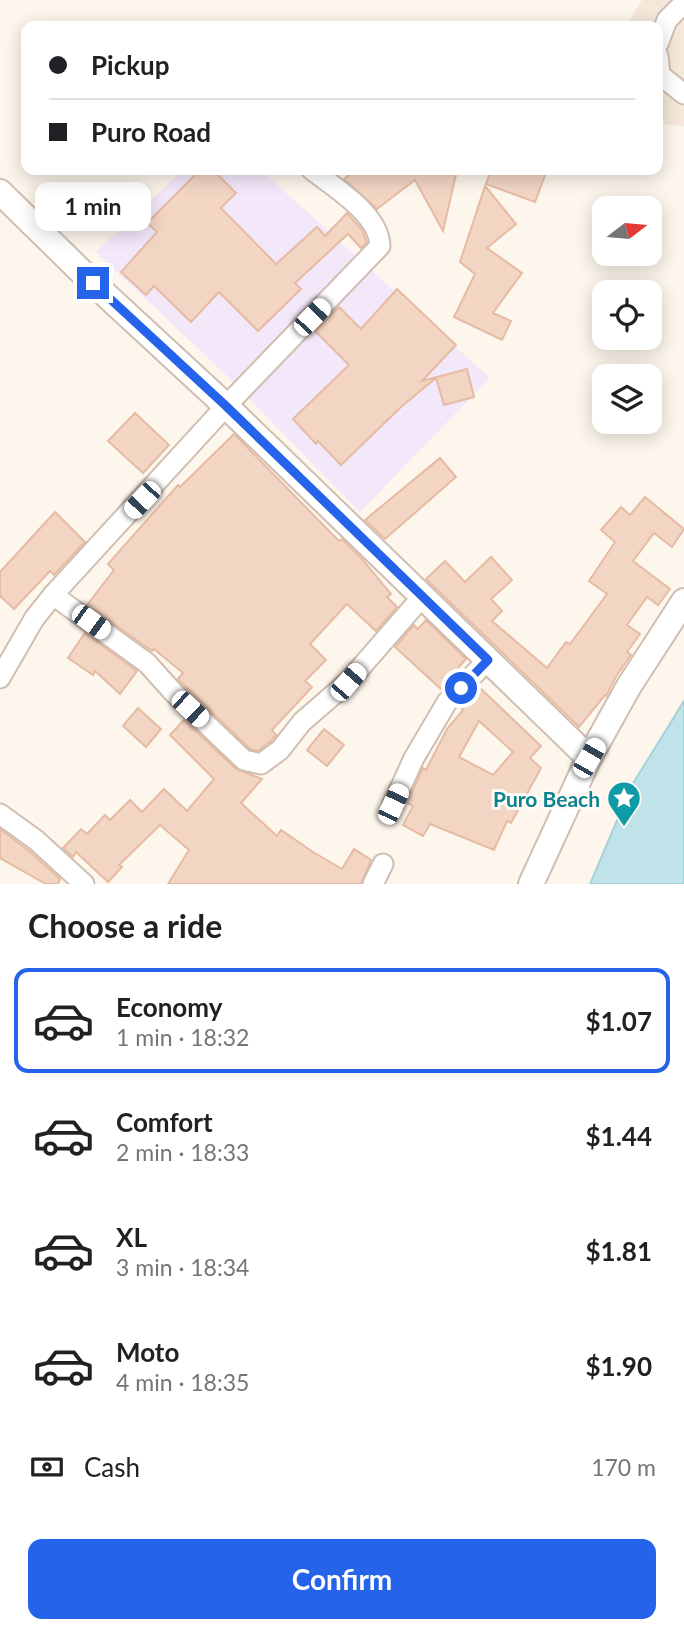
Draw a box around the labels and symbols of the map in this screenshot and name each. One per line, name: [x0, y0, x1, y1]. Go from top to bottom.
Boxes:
callout: 1 min: [35, 182, 151, 230]
north arrow: [592, 196, 662, 266]
route end: [77, 267, 109, 299]
car: [290, 295, 335, 339]
car: [120, 477, 165, 523]
car: [68, 601, 115, 643]
car: [327, 659, 370, 705]
route start: [445, 672, 477, 704]
car: [168, 687, 213, 731]
car: [570, 735, 609, 781]
place icon: Puro Beach: [605, 779, 643, 828]
car: [375, 781, 412, 827]
place label: Puro Beach: [493, 786, 600, 811]

